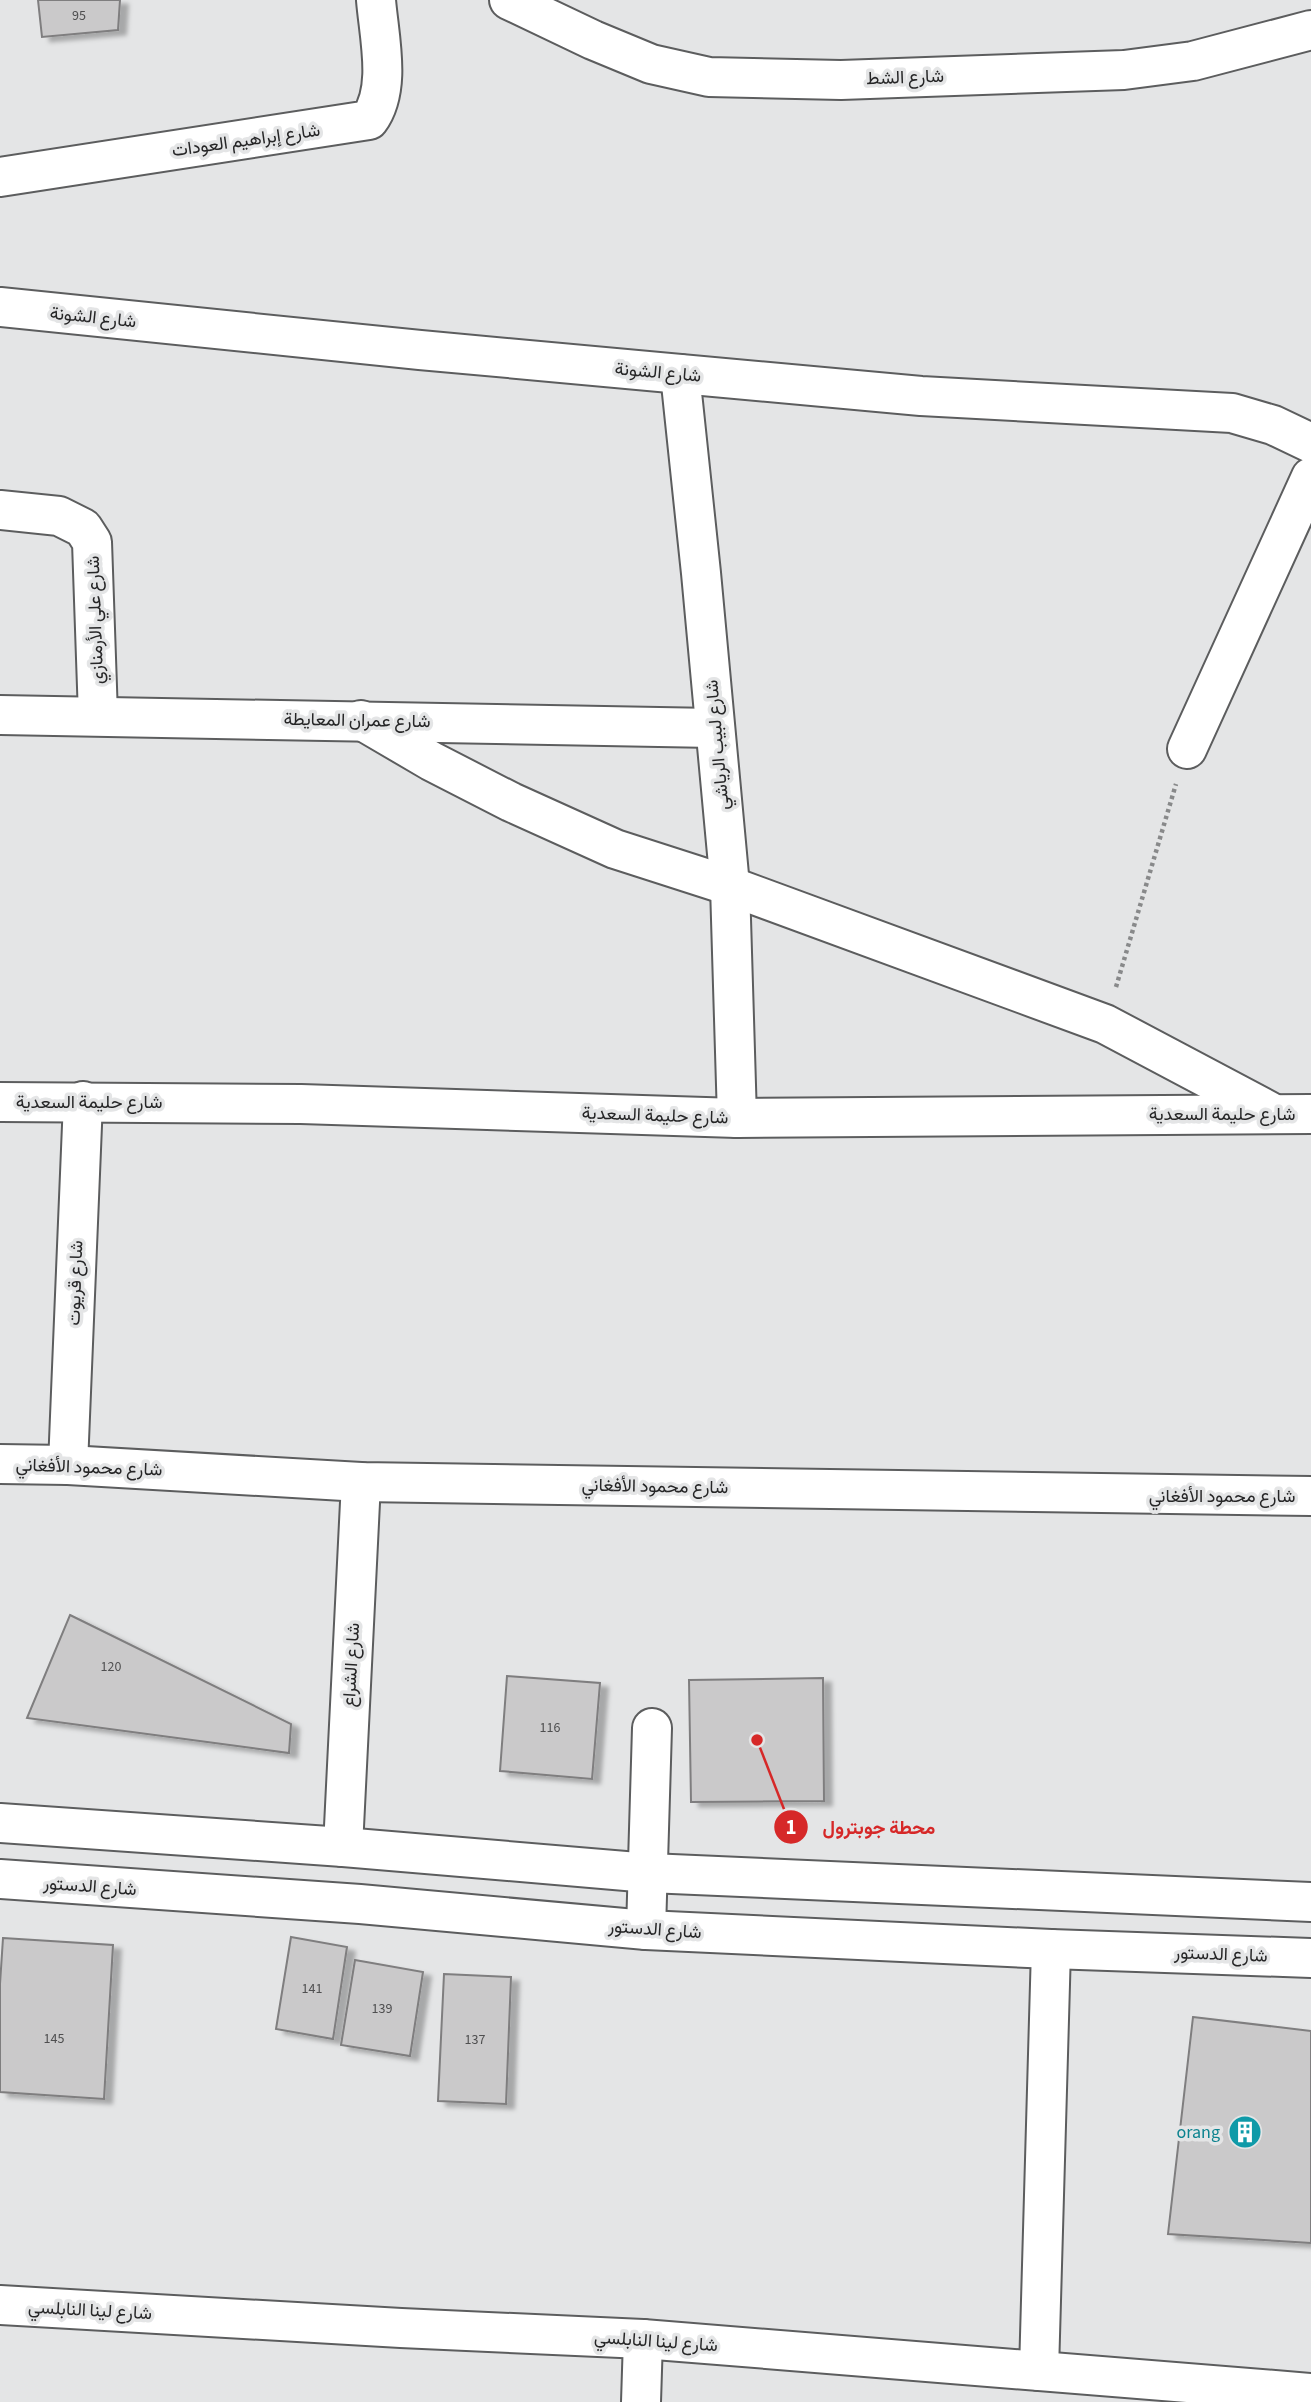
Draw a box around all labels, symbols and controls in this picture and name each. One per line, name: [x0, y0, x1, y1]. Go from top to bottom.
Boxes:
house number: 95: [72, 6, 86, 26]
street label: شارع الشط: [866, 64, 944, 91]
street label: شارع إبراهيم العودات: [170, 118, 322, 163]
street label: شارع الشونة: [48, 301, 137, 334]
street label: شارع الشونة: [614, 356, 702, 389]
street label: شارع علي الأرمنازي: [81, 555, 112, 685]
street label: شارع لبيب الرياشي: [699, 679, 738, 811]
street label: شارع عمران المعايطة: [283, 707, 431, 734]
street label: شارع حليمة السعدية: [16, 1090, 162, 1115]
street label: شارع حليمة السعدية: [581, 1100, 729, 1131]
street label: شارع حليمة السعدية: [1149, 1102, 1295, 1127]
street label: شارع قريوت: [62, 1240, 89, 1326]
street label: شارع محمود الأفغاني: [15, 1452, 163, 1485]
street label: شارع محمود الأفغاني: [581, 1473, 729, 1502]
street label: شارع محمود الأفغاني: [1149, 1484, 1295, 1511]
street label: شارع الشراع: [337, 1622, 366, 1708]
house number: 120: [101, 1657, 121, 1677]
house number: 116: [540, 1718, 560, 1738]
callout: محطة جوبترول: [773, 1807, 949, 1847]
text: 1: [785, 1812, 797, 1842]
text: محطة جوبترول: [823, 1815, 935, 1842]
street label: شارع الدستور: [41, 1871, 138, 1902]
street label: شارع الدستور: [606, 1914, 703, 1945]
street label: شارع الدستور: [1173, 1940, 1268, 1969]
house number: 141: [302, 1979, 322, 1999]
house number: 139: [372, 1999, 392, 2019]
house number: 145: [44, 2029, 64, 2049]
house number: 137: [465, 2030, 485, 2050]
building icon: orang: [1226, 2113, 1264, 2151]
place label: orang: [1176, 2120, 1220, 2145]
street label: شارع لينا النابلسي: [27, 2295, 153, 2328]
street label: شارع لينا النابلسي: [593, 2325, 719, 2360]

